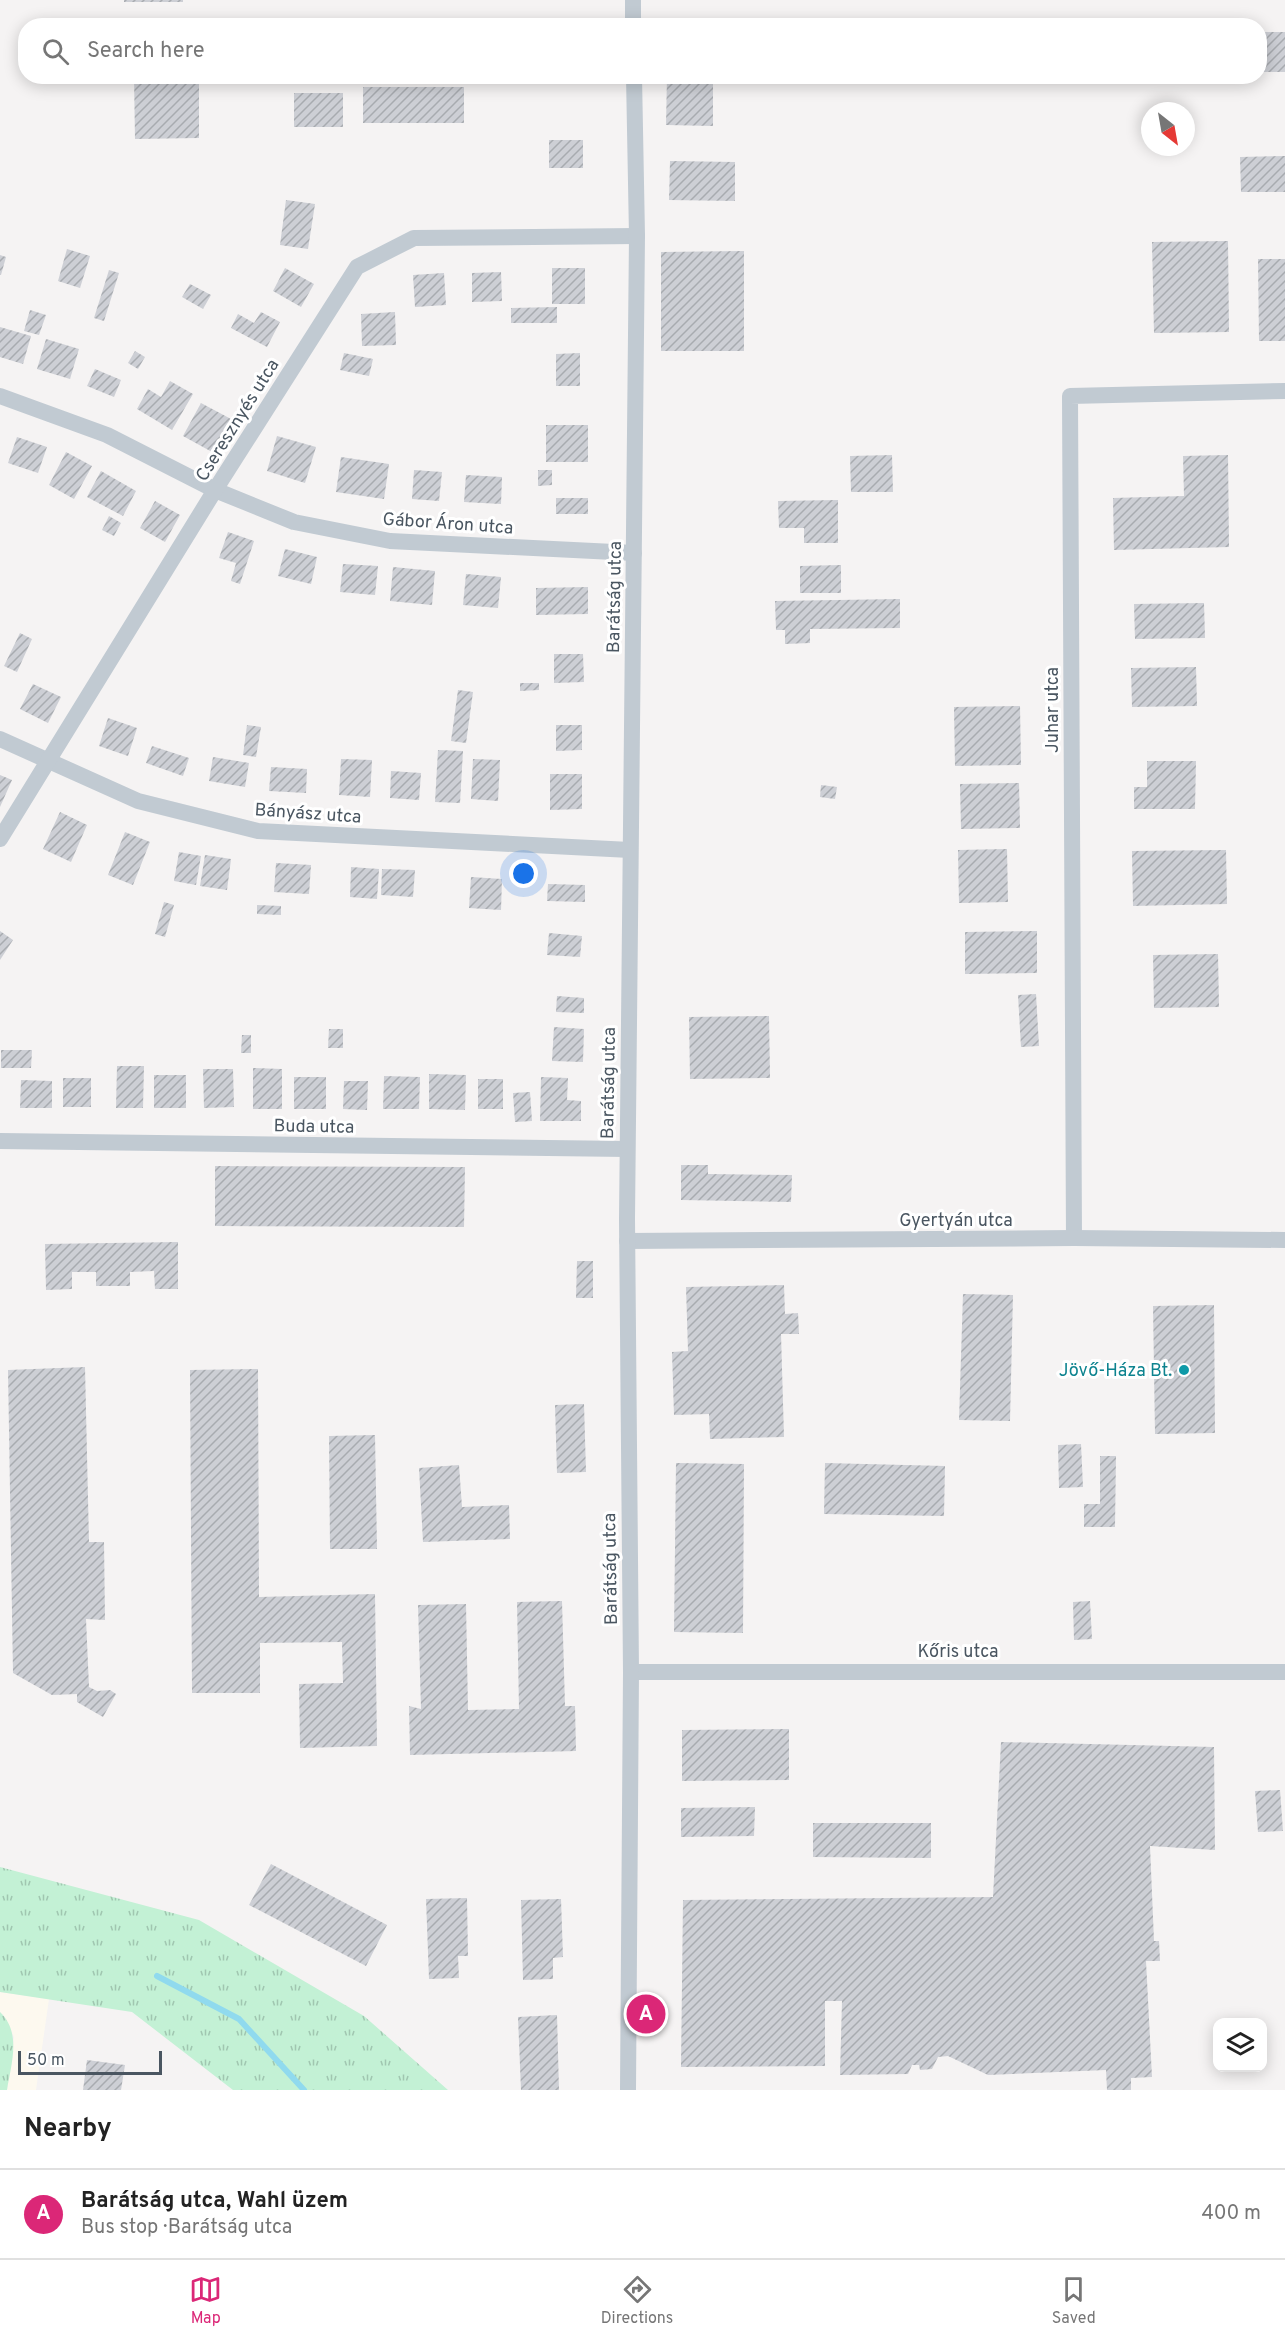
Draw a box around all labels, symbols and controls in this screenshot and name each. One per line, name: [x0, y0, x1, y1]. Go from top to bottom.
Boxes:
search box: [18, 18, 1267, 84]
icon: search: [39, 35, 72, 68]
text: Search here: [87, 38, 205, 65]
north arrow: [1141, 102, 1195, 156]
street label: Cseresznyés utca: [191, 355, 285, 486]
street label: Gábor Áron utca: [382, 506, 514, 541]
street label: Barátság utca: [603, 541, 628, 653]
street label: Juhar utca: [1042, 667, 1065, 753]
street label: Bányász utca: [254, 799, 362, 830]
your location: [509, 859, 538, 888]
street label: Barátság utca: [597, 1027, 622, 1139]
street label: Buda utca: [273, 1115, 355, 1140]
street label: Gyertyán utca: [899, 1210, 1013, 1233]
place label: Jövő-Háza Bt.: [1059, 1360, 1172, 1383]
marker: Jövő-Háza Bt.: [1177, 1363, 1191, 1377]
street label: Barátság utca: [599, 1513, 624, 1625]
street label: Kőris utca: [918, 1641, 998, 1664]
pin: A: [626, 1992, 666, 2036]
map controls: [1213, 2018, 1267, 2072]
button: layers: [1213, 2018, 1267, 2072]
scale bar: [18, 2048, 162, 2076]
text: 50 m: [27, 2051, 65, 2071]
text: Nearby: [24, 2113, 112, 2146]
text: Barátság utca, Wahl üzem: [81, 2188, 348, 2215]
text: A: [36, 2201, 51, 2227]
text: 400 m: [1201, 2201, 1261, 2227]
text: Bus stop · Barátság utca: [81, 2215, 292, 2241]
tab: Map: [189, 2273, 222, 2329]
tab: Directions: [601, 2273, 673, 2329]
tab: Saved: [1052, 2273, 1096, 2329]

